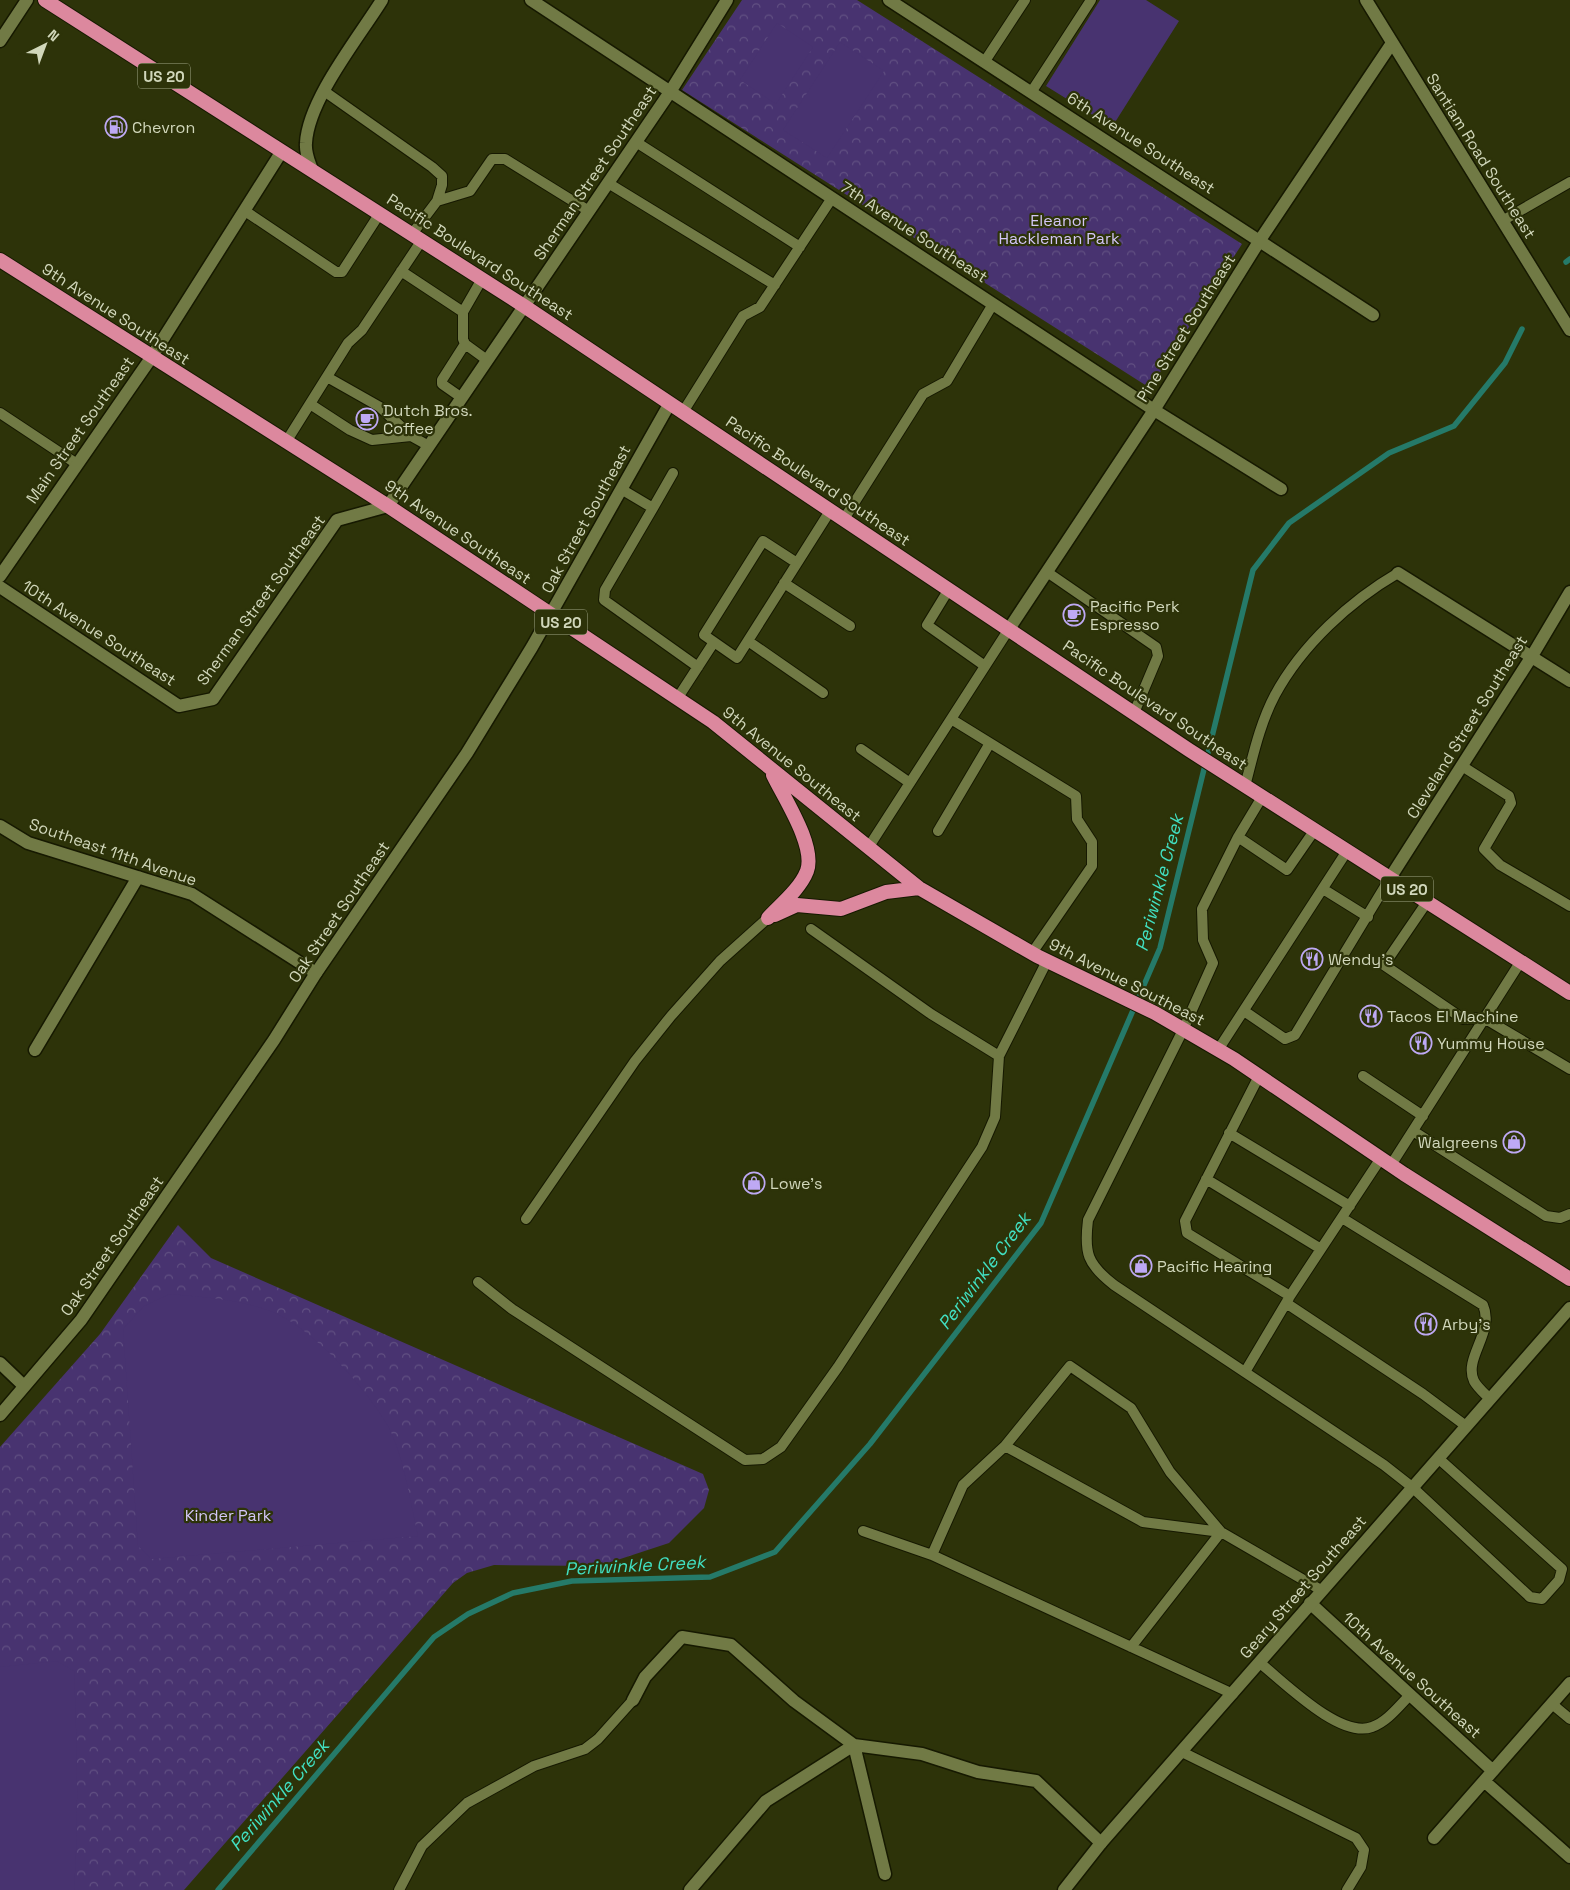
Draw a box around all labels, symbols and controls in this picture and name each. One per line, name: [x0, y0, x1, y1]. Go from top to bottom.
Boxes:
north arrow: [20, 20, 70, 70]
text: N: [44, 26, 63, 45]
road number: US 20: [138, 64, 190, 88]
street label: Santiam Road Southeast: [1421, 69, 1541, 243]
street label: Sherman Street Southeast: [529, 82, 661, 264]
street label: 6th Avenue Southeast: [1063, 87, 1219, 199]
fuel station icon: Chevron: [104, 115, 128, 139]
place label: Chevron: [132, 117, 195, 138]
street label: 7th Avenue Southeast: [836, 176, 992, 288]
street label: Pacific Boulevard Southeast: [383, 189, 577, 325]
park label: Eleanor Hackleman Park: [998, 210, 1120, 249]
street label: Pine Street Southeast: [1132, 250, 1240, 406]
street label: 9th Avenue Southeast: [38, 258, 194, 370]
street label: Main Street Southeast: [21, 352, 139, 508]
place label: Dutch Bros. Coffee: [383, 400, 473, 439]
cafe icon: Dutch Bros. Coffee: [355, 407, 379, 431]
street label: Pacific Boulevard Southeast: [722, 411, 914, 551]
street label: Oak Street Southeast: [536, 441, 636, 597]
street label: 9th Avenue Southeast: [381, 475, 535, 589]
street label: Sherman Street Southeast: [192, 511, 330, 689]
street label: 10th Avenue Southeast: [18, 575, 180, 691]
place label: Pacific Perk Espresso: [1090, 596, 1180, 635]
cafe icon: Pacific Perk Espresso: [1062, 603, 1086, 627]
road number: US 20: [535, 610, 587, 634]
street label: Cleveland Street Southeast: [1402, 631, 1532, 823]
street label: Pacific Boulevard Southeast: [1059, 635, 1251, 775]
street label: 9th Avenue Southeast: [718, 702, 866, 826]
water label: Periwinkle Creek: [1130, 810, 1189, 954]
street label: Southeast 11th Avenue: [26, 813, 200, 891]
street label: Oak Street Southeast: [284, 837, 394, 987]
road number: US 20: [1381, 876, 1433, 902]
street label: 9th Avenue Southeast: [1045, 934, 1209, 1030]
restaurant icon: Wendy's: [1300, 947, 1324, 971]
place label: Wendy's: [1328, 949, 1394, 970]
restaurant icon: Tacos El Machine: [1359, 1004, 1383, 1028]
place label: Tacos El Machine: [1387, 1006, 1518, 1027]
restaurant icon: Yummy House: [1409, 1031, 1433, 1055]
place label: Yummy House: [1437, 1033, 1545, 1054]
shop icon: Walgreens: [1502, 1130, 1526, 1154]
place label: Walgreens: [1418, 1132, 1498, 1153]
shop icon: Lowe's: [742, 1171, 766, 1195]
street label: Oak Street Southeast: [56, 1172, 168, 1320]
place label: Lowe's: [770, 1173, 822, 1194]
water label: Periwinkle Creek: [932, 1206, 1037, 1334]
shop icon: Pacific Hearing: [1129, 1254, 1153, 1278]
place label: Pacific Hearing: [1157, 1256, 1272, 1277]
restaurant icon: Arby's: [1414, 1312, 1438, 1336]
place label: Arby's: [1442, 1314, 1491, 1335]
park label: Kinder Park: [185, 1505, 272, 1526]
street label: Geary Street Southeast: [1235, 1511, 1371, 1663]
water label: Periwinkle Creek: [564, 1550, 708, 1580]
street label: 10th Avenue Southeast: [1338, 1607, 1486, 1743]
water label: Periwinkle Creek: [224, 1733, 335, 1856]

